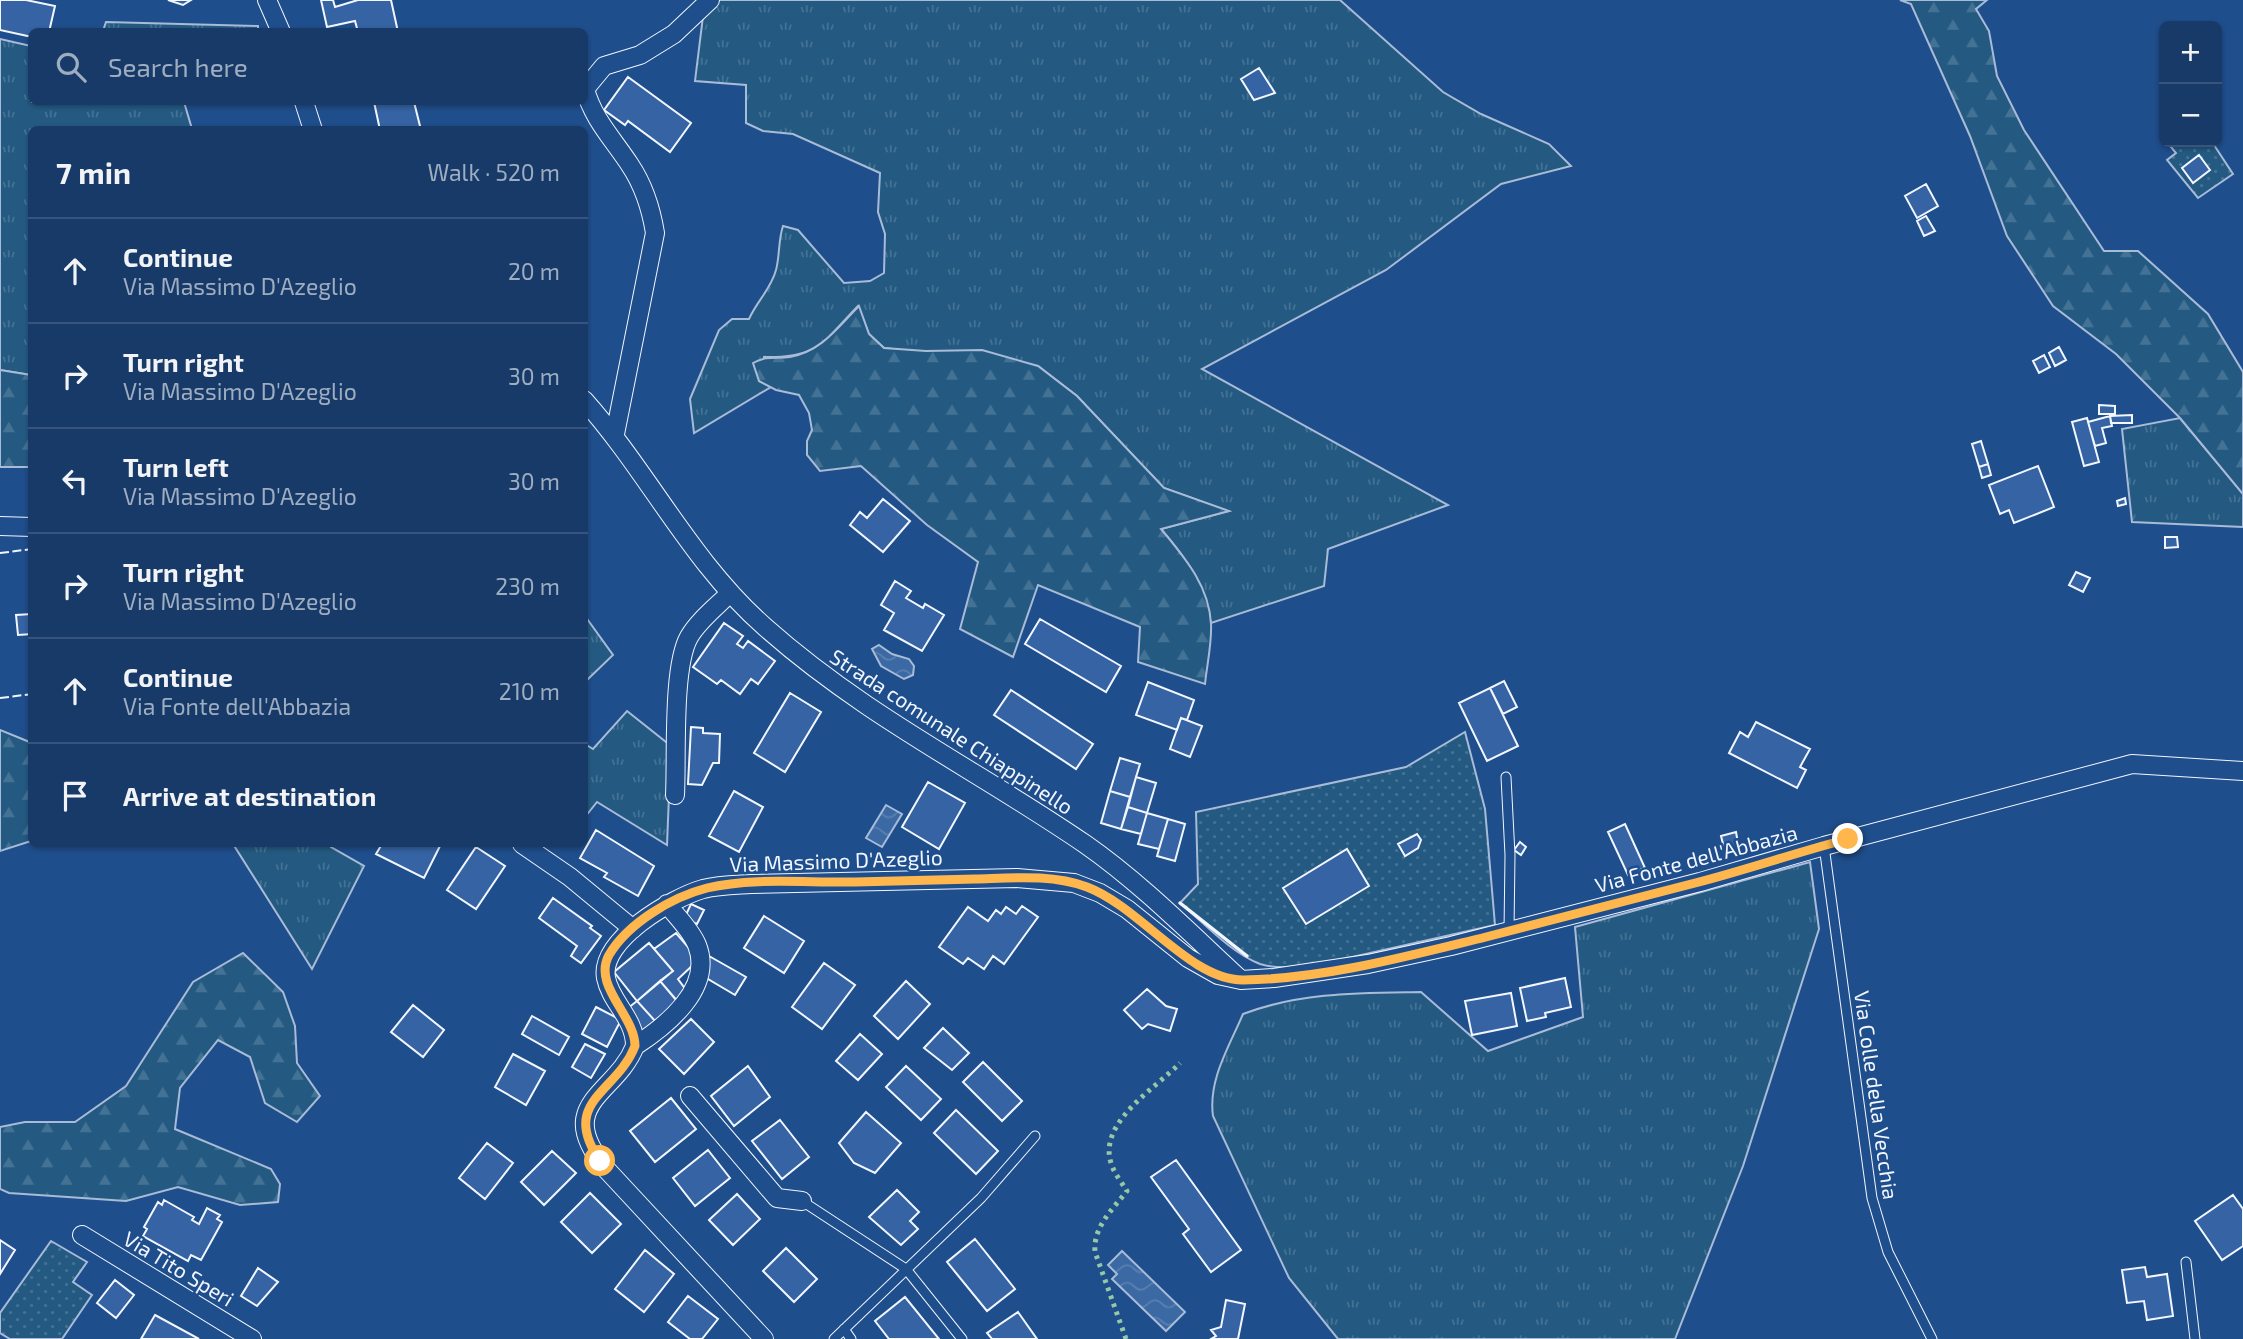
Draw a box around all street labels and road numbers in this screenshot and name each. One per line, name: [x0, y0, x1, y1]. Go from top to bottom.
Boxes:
street label: Strada comunale Chiappinello: [826, 643, 1078, 819]
street label: Via Fonte dell'Abbazia: [1592, 819, 1800, 897]
street label: Via Massimo D'Azeglio: [729, 844, 943, 876]
street label: Via Colle della Vecchia: [1850, 989, 1904, 1201]
street label: Via Tito Speri: [119, 1225, 239, 1311]

